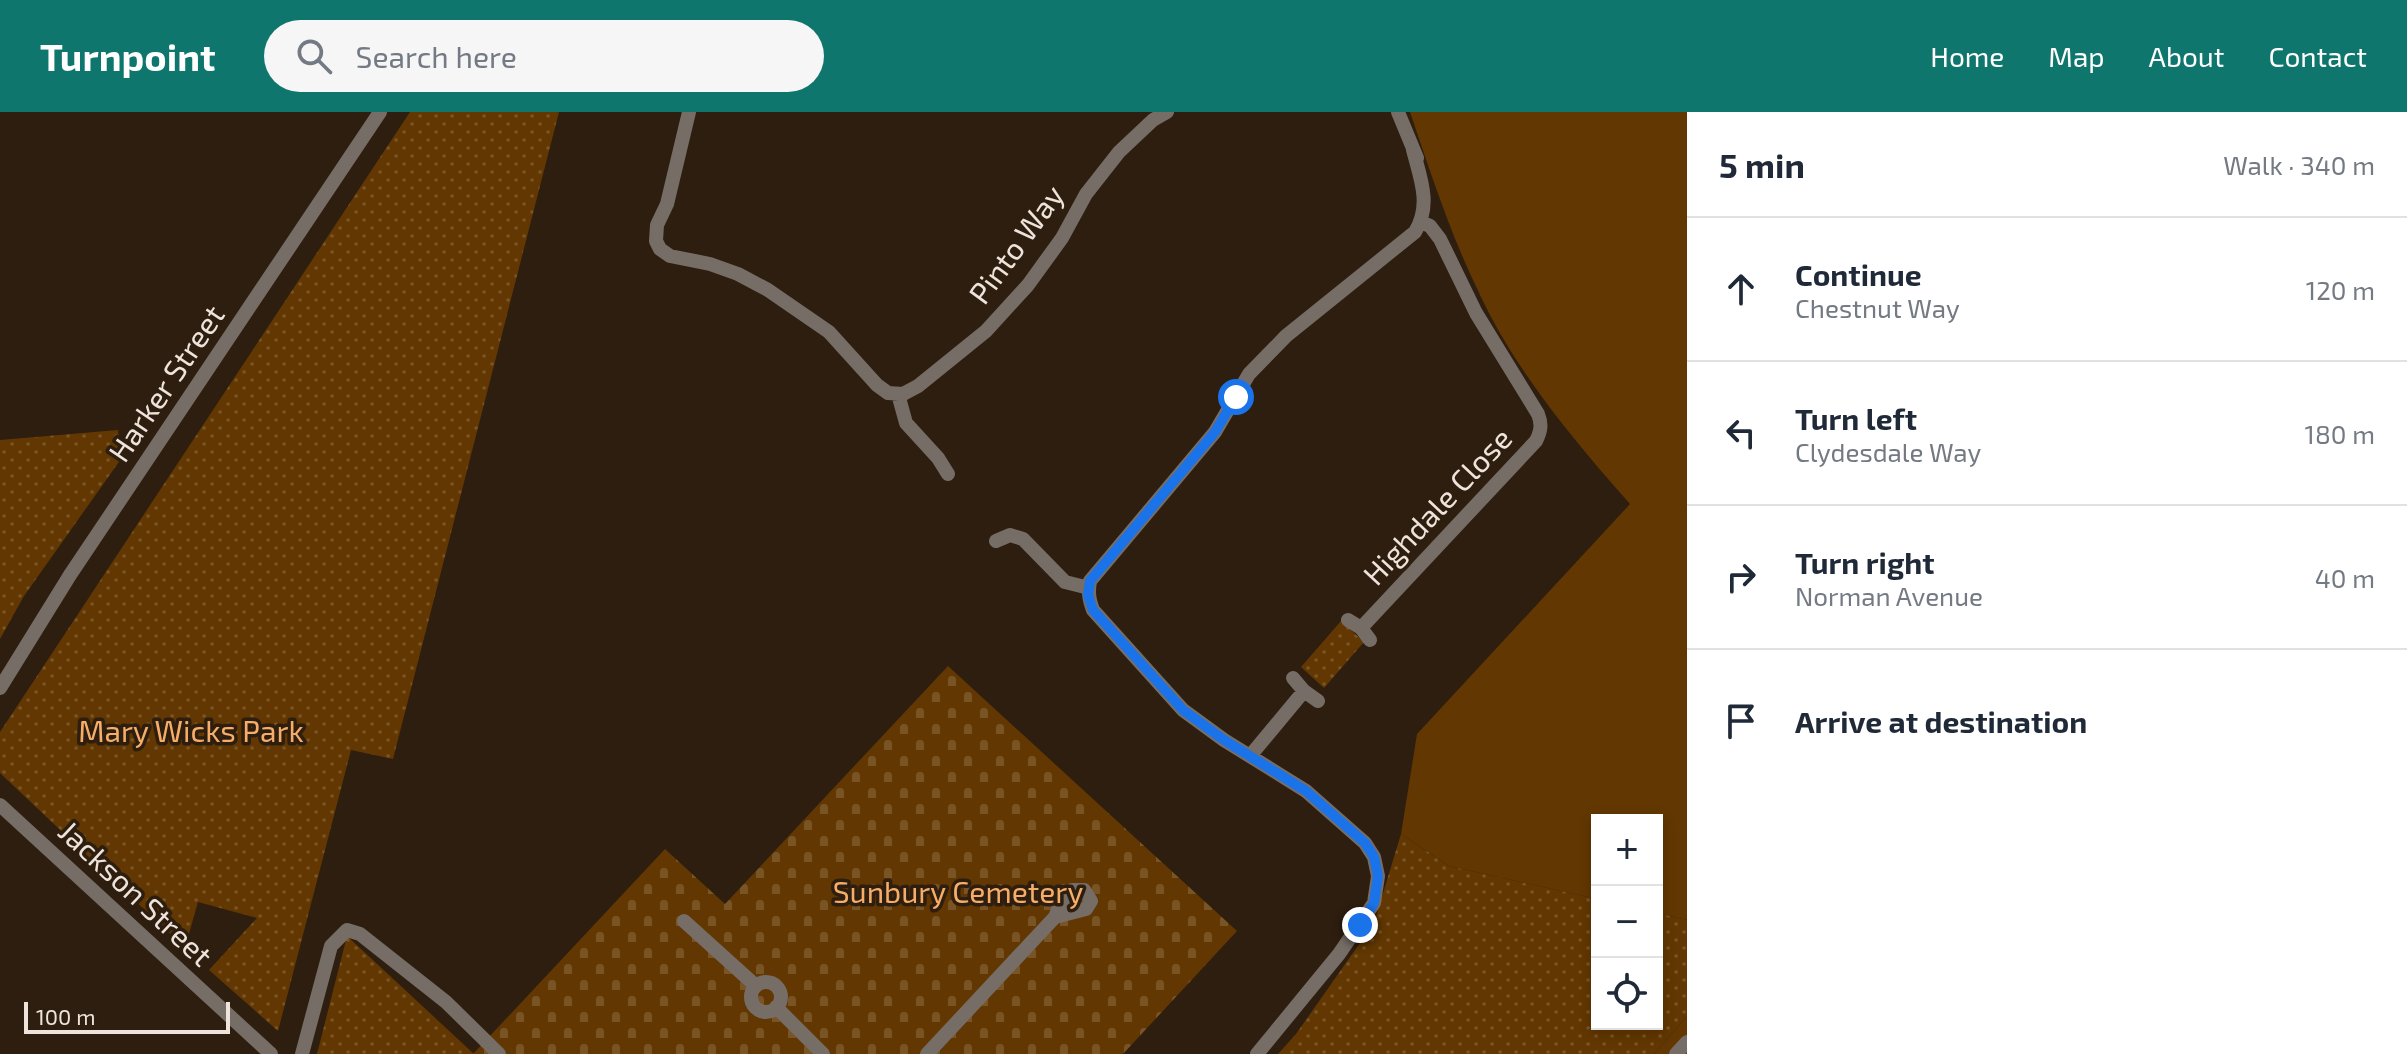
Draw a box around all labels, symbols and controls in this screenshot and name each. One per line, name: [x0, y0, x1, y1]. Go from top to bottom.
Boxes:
search box: [264, 20, 824, 92]
text: Turnpoint: [40, 33, 216, 79]
icon: search: [292, 34, 336, 78]
text: Search here: [356, 38, 517, 74]
text: Home: [1930, 39, 2004, 73]
text: Map: [2048, 39, 2105, 73]
text: About: [2149, 39, 2224, 73]
text: Contact: [2268, 39, 2367, 73]
text: 5 min: [1719, 144, 1805, 185]
text: Walk · 340 m: [2223, 149, 2375, 180]
street label: Pinto Way: [960, 177, 1071, 310]
text: Continue: [1795, 256, 1922, 292]
icon: ahead: [1719, 267, 1763, 311]
text: 120 m: [2306, 274, 2375, 305]
text: Chestnut Way: [1795, 292, 1960, 323]
street label: Harker Street: [100, 298, 231, 468]
route start: [1218, 379, 1254, 415]
text: Turn left: [1795, 400, 1917, 436]
icon: left: [1719, 411, 1763, 455]
text: 180 m: [2305, 418, 2375, 449]
street label: Highdale Close: [1355, 420, 1518, 592]
text: Clydesdale Way: [1795, 436, 1981, 467]
text: Turn right: [1795, 544, 1935, 580]
icon: right: [1719, 555, 1763, 599]
text: 40 m: [2315, 562, 2375, 593]
text: Norman Avenue: [1795, 580, 1983, 611]
icon: arrive: [1719, 699, 1763, 743]
text: Arrive at destination: [1795, 703, 2087, 739]
park label: Mary Wicks Park: [78, 712, 304, 748]
street label: Jackson Street: [52, 812, 220, 973]
map controls: [1591, 814, 1663, 1030]
button: +: [1591, 814, 1663, 886]
park label: Sunbury Cemetery: [833, 873, 1083, 909]
button: −: [1591, 886, 1663, 958]
route end: [1342, 907, 1378, 943]
button: locate: [1591, 958, 1663, 1030]
scale bar: [24, 998, 230, 1034]
text: 100 m: [36, 1003, 95, 1029]

